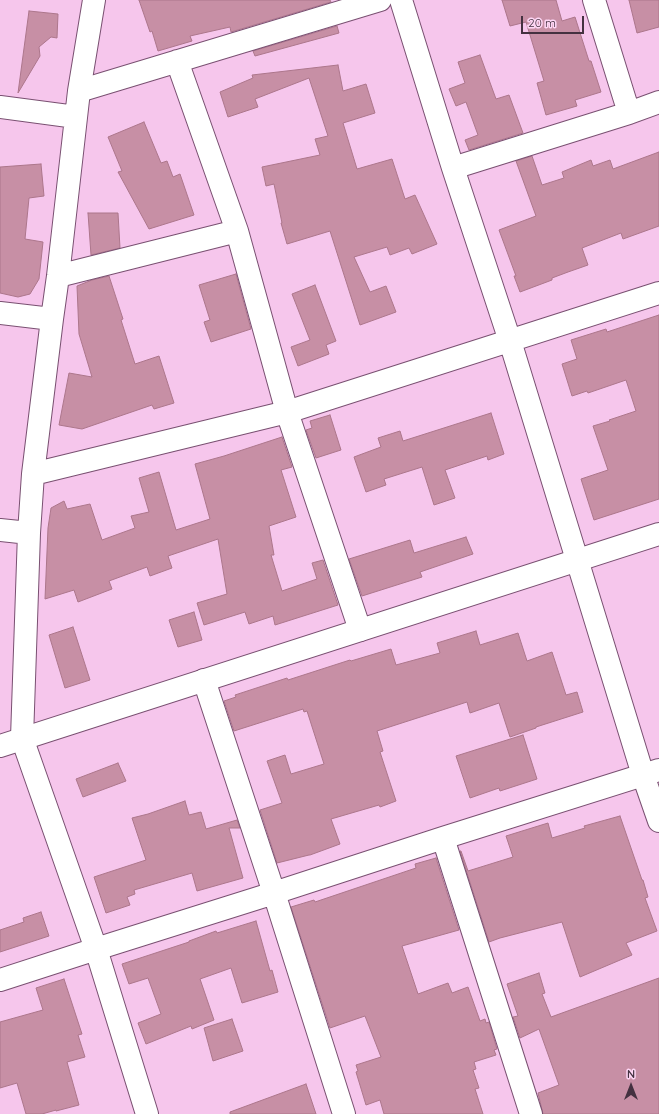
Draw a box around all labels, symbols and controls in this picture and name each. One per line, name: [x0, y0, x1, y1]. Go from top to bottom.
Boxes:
scale bar: [523, 8, 586, 34]
text: 20 m: [528, 15, 556, 30]
north arrow: [611, 1066, 651, 1106]
text: N: [627, 1067, 635, 1081]

